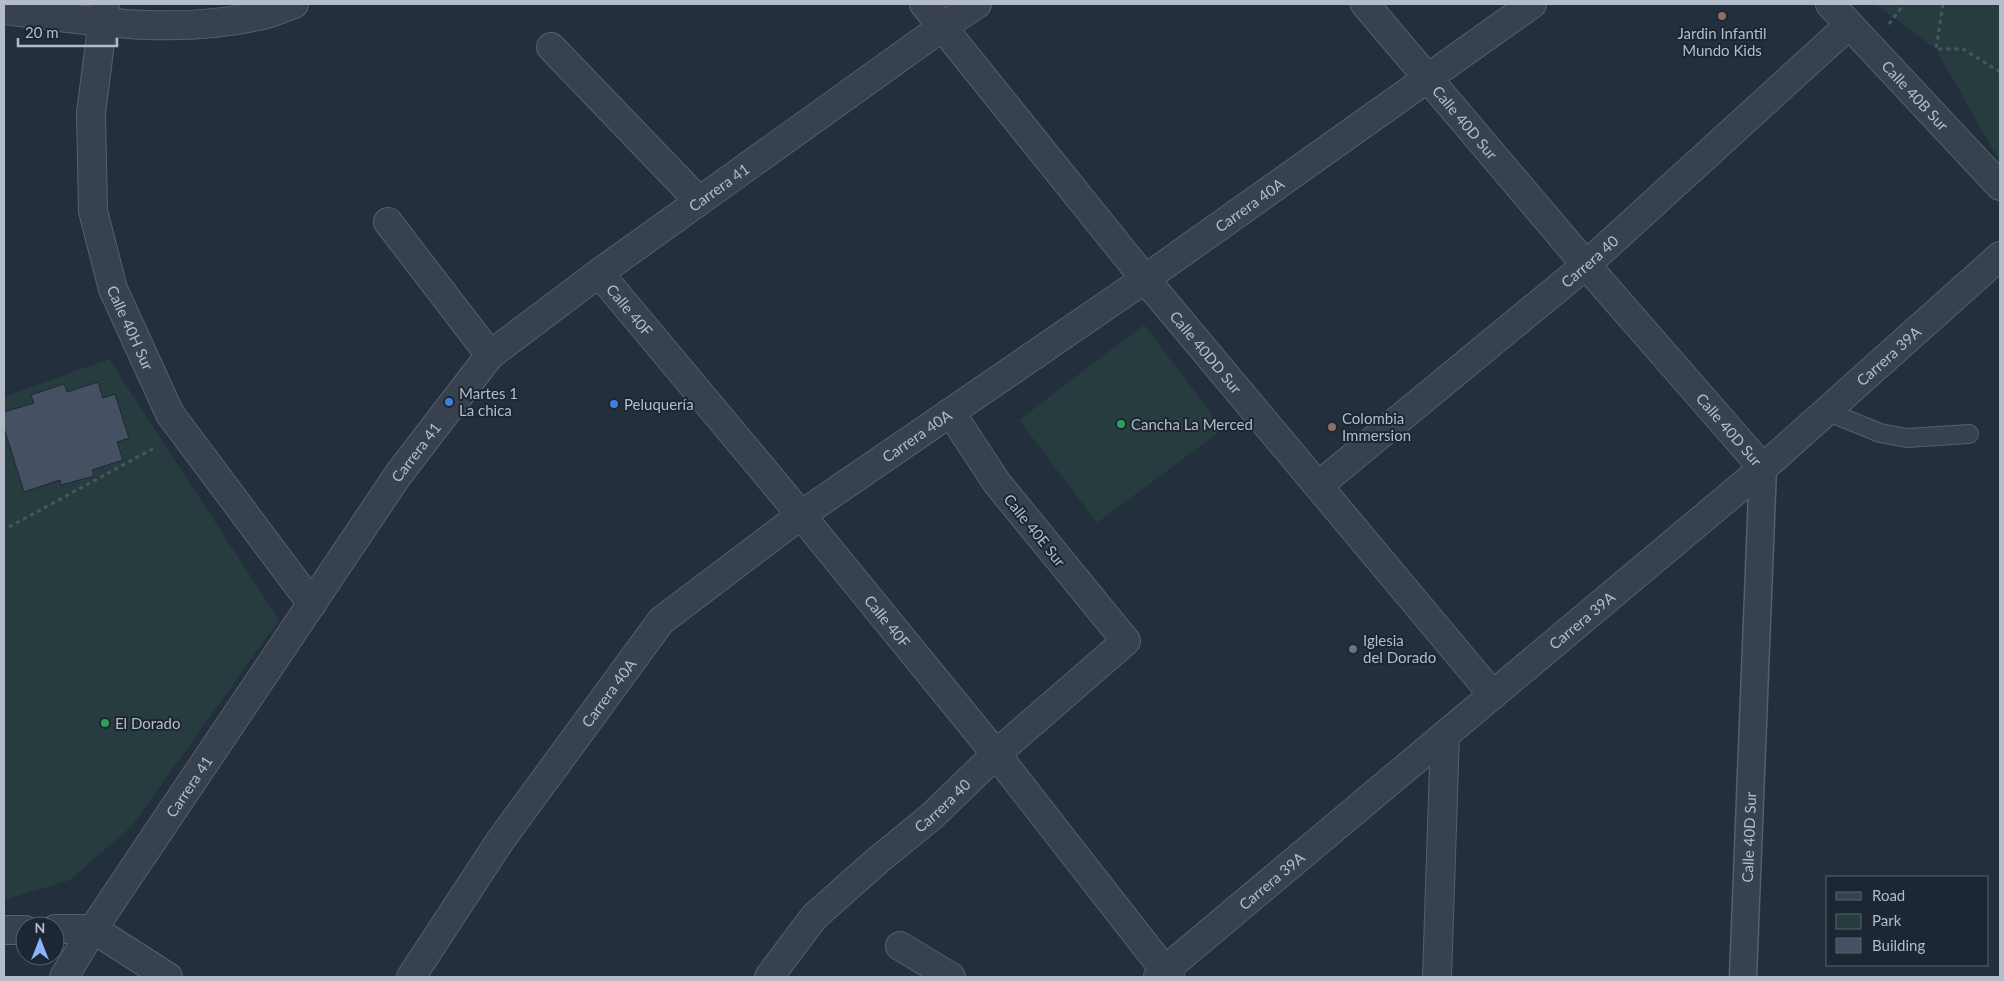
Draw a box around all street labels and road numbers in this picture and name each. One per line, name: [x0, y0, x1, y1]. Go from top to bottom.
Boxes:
street label: Calle 40B Sur: [1878, 57, 1953, 134]
street label: Calle 40D Sur: [1429, 82, 1502, 163]
street label: Carrera 41: [685, 159, 752, 215]
street label: Carrera 40A: [1211, 174, 1288, 235]
street label: Carrera 40: [1557, 231, 1622, 291]
street label: Calle 40F: [603, 280, 657, 340]
street label: Calle 40H Sur: [104, 283, 158, 373]
street label: Calle 40DD Sur: [1166, 307, 1246, 397]
street label: Carrera 39A: [1853, 322, 1925, 389]
street label: Calle 40D Sur: [1693, 389, 1766, 470]
street label: Carrera 40A: [878, 405, 956, 466]
street label: Carrera 41: [387, 419, 444, 485]
street label: Calle 40E Sur: [1000, 490, 1070, 570]
street label: Carrera 39A: [1545, 587, 1619, 653]
street label: Calle 40F: [861, 591, 914, 651]
street label: Carrera 40A: [577, 655, 640, 731]
street label: Carrera 41: [162, 752, 216, 820]
street label: Carrera 40: [911, 775, 974, 836]
street label: Calle 40D Sur: [1738, 791, 1759, 883]
street label: Carrera 39A: [1235, 847, 1309, 913]

